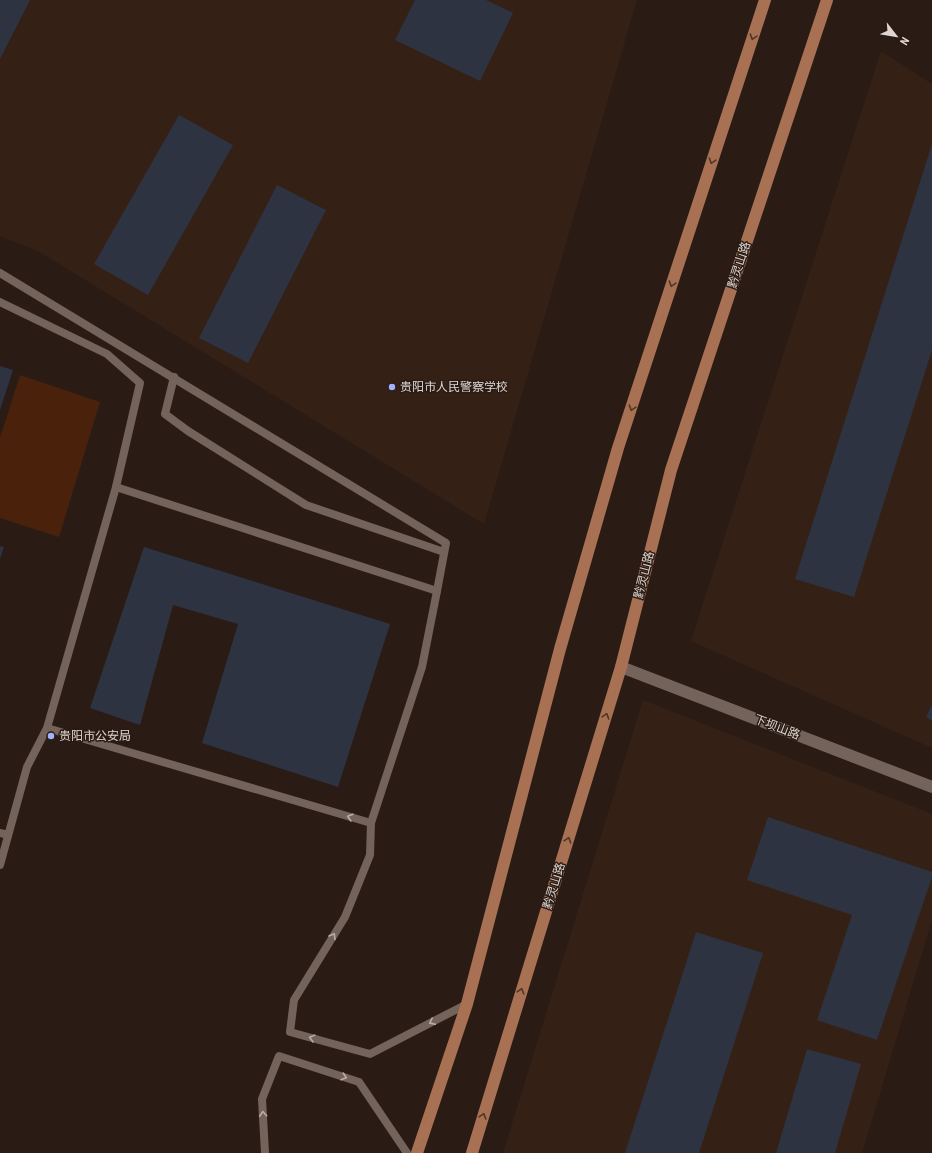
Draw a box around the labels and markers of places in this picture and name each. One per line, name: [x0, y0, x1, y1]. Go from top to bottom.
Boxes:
place label: 贵阳市人民警察学校: [400, 380, 508, 394]
marker: 贵阳市人民警察学校: [387, 382, 397, 392]
place label: 贵阳市公安局: [59, 729, 131, 743]
marker: 贵阳市公安局: [46, 731, 56, 741]

